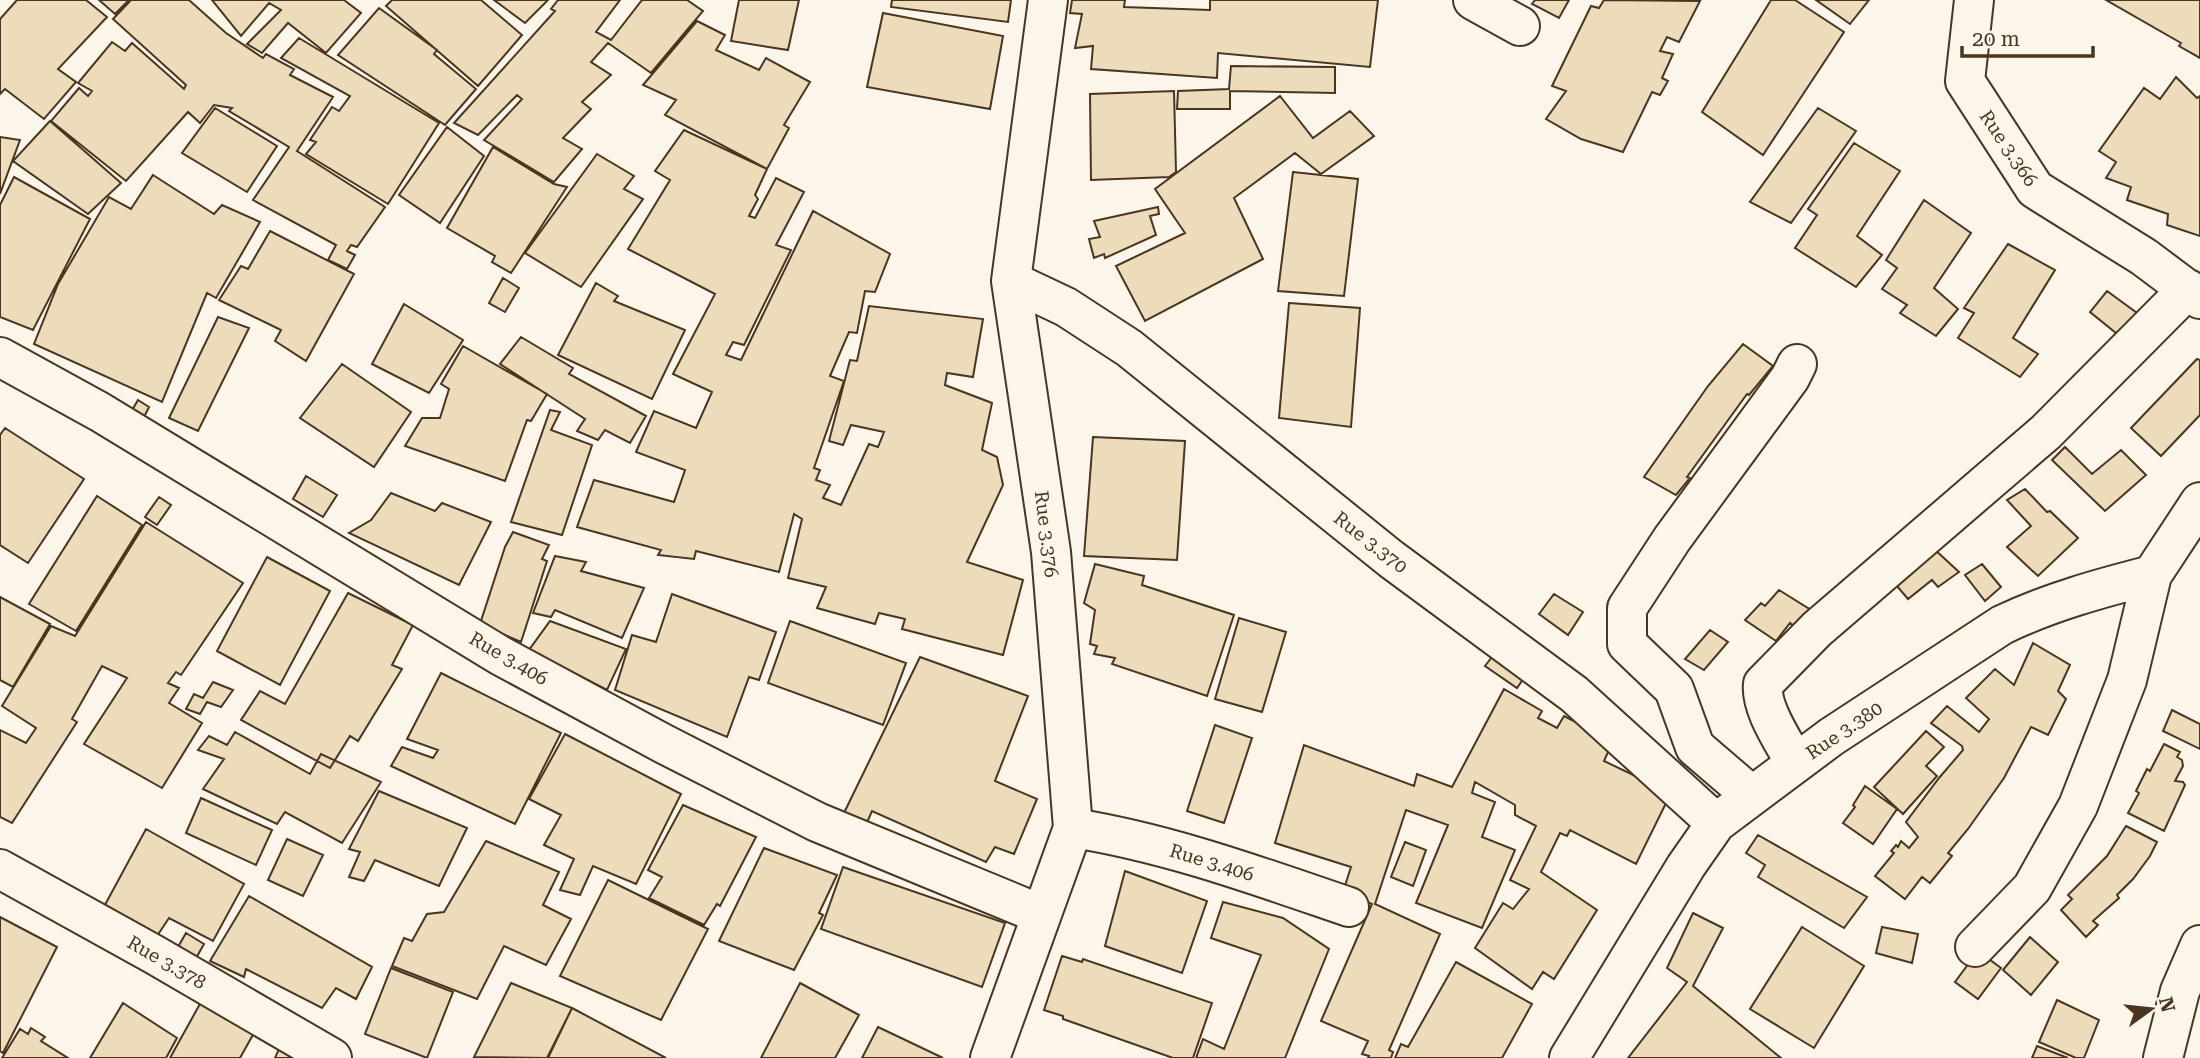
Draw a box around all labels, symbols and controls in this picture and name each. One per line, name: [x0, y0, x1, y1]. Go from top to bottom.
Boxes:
scale bar: [1962, 14, 2093, 58]
text: 20 m: [1972, 27, 2020, 51]
street label: Rue 3.366: [1975, 106, 2043, 191]
street label: Rue 3.376: [1030, 489, 1063, 579]
street label: Rue 3.370: [1329, 506, 1412, 578]
street label: Rue 3.406: [465, 627, 552, 690]
street label: Rue 3.380: [1802, 696, 1887, 764]
street label: Rue 3.406: [1167, 839, 1257, 886]
street label: Rue 3.378: [123, 931, 210, 994]
north arrow: [2116, 974, 2186, 1044]
text: N: [2154, 995, 2180, 1015]

